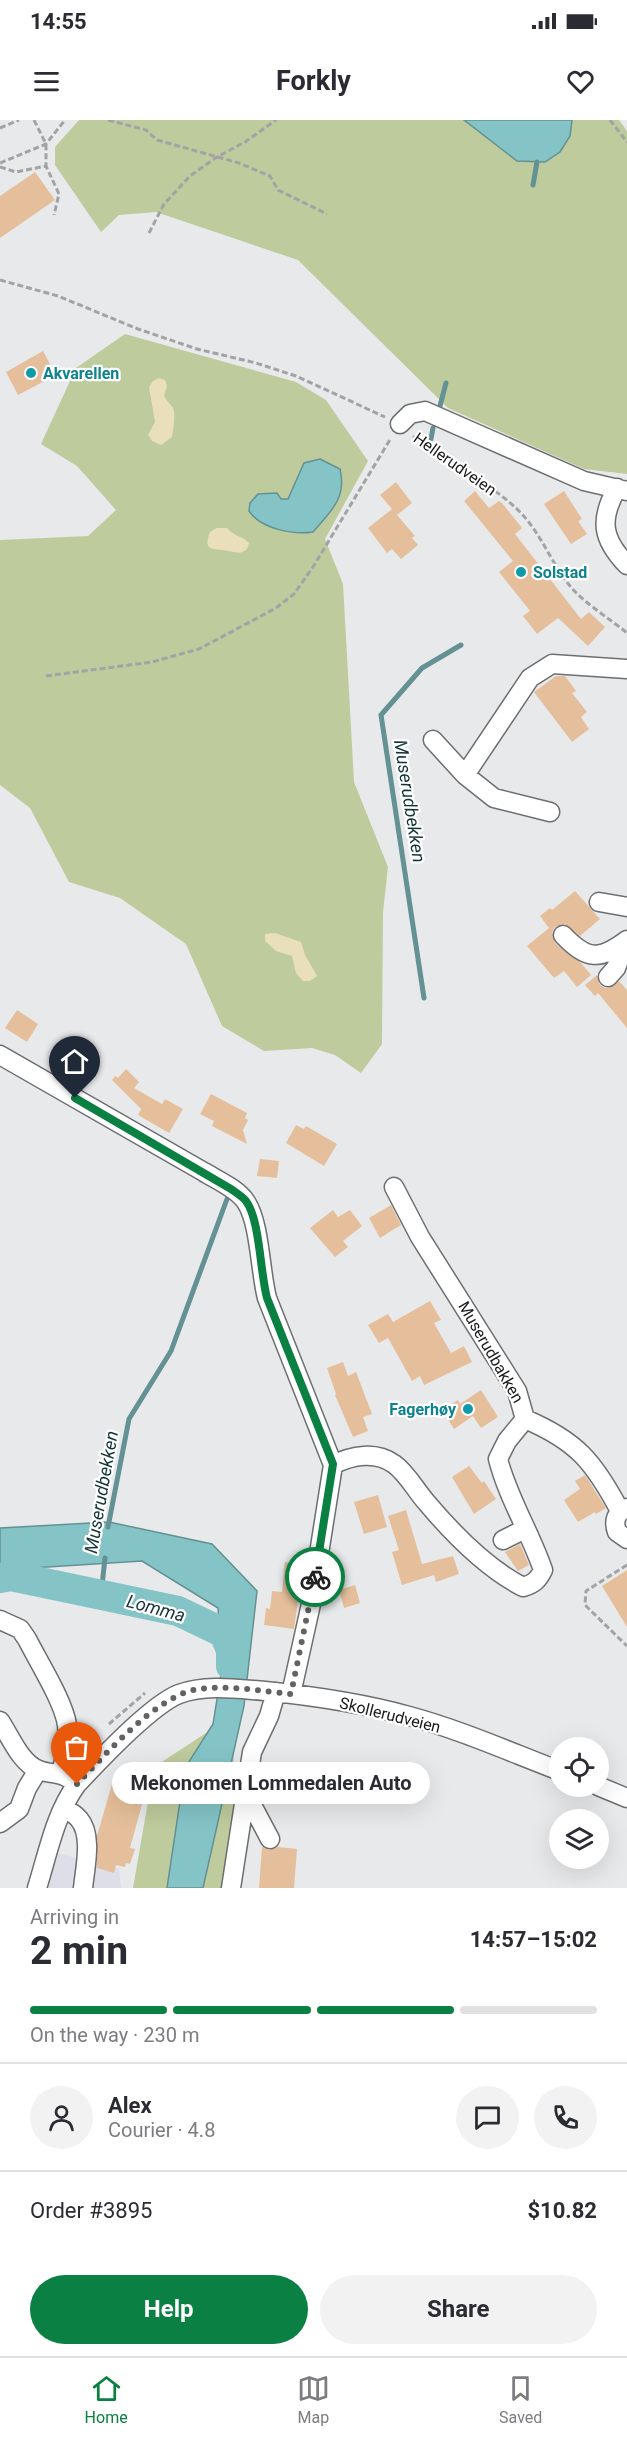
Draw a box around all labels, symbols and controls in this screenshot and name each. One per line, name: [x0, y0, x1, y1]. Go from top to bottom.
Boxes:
text: 14:55: [30, 9, 87, 34]
icon: menu: [30, 65, 63, 98]
text: Forkly: [276, 65, 351, 97]
icon: heart: [564, 65, 597, 98]
place label: Akvarellen: [43, 364, 119, 383]
marker: Akvarellen: [24, 366, 38, 380]
street label: Hellerudveien: [410, 428, 500, 500]
place label: Solstad: [533, 563, 587, 582]
marker: Solstad: [514, 565, 528, 579]
water label: Muserudbekken: [390, 738, 430, 864]
pin: [49, 1036, 100, 1098]
icon: home: [58, 1045, 91, 1078]
street label: Muserudbakken: [454, 1298, 528, 1406]
place label: Fagerhøy: [389, 1400, 457, 1419]
marker: Fagerhøy: [461, 1402, 475, 1416]
water label: Muserudbekken: [80, 1429, 122, 1555]
courier: [285, 1547, 345, 1607]
icon: bike: [299, 1561, 332, 1594]
water label: Lomma: [125, 1590, 187, 1626]
street label: Skollerudveien: [337, 1693, 443, 1737]
pin: [51, 1722, 102, 1784]
icon: bag: [60, 1731, 93, 1764]
map controls: [549, 1737, 609, 1869]
button: locate: [549, 1737, 609, 1797]
callout: Mekonomen Lommedalen Auto: [113, 1763, 431, 1805]
text: Mekonomen Lommedalen Auto: [130, 1771, 412, 1795]
button: layers: [549, 1809, 609, 1869]
text: Arriving in: [30, 1905, 119, 1929]
text: 14:57–15:02: [470, 1927, 597, 1952]
text: 2 min: [30, 1928, 128, 1974]
text: On the way · 230 m: [30, 2023, 199, 2047]
button: person: [30, 2086, 93, 2149]
button: chat: [456, 2086, 519, 2149]
button: phone: [534, 2086, 597, 2149]
text: Alex: [108, 2093, 152, 2118]
text: Courier · 4.8: [108, 2118, 215, 2142]
text: Order #3895: [30, 2198, 152, 2223]
text: $10.82: [528, 2198, 597, 2223]
button: Help: [30, 2275, 308, 2344]
button: Share: [320, 2275, 597, 2344]
tab: Home: [85, 2372, 128, 2427]
tab: Map: [297, 2372, 330, 2427]
tab: Saved: [499, 2372, 542, 2427]

